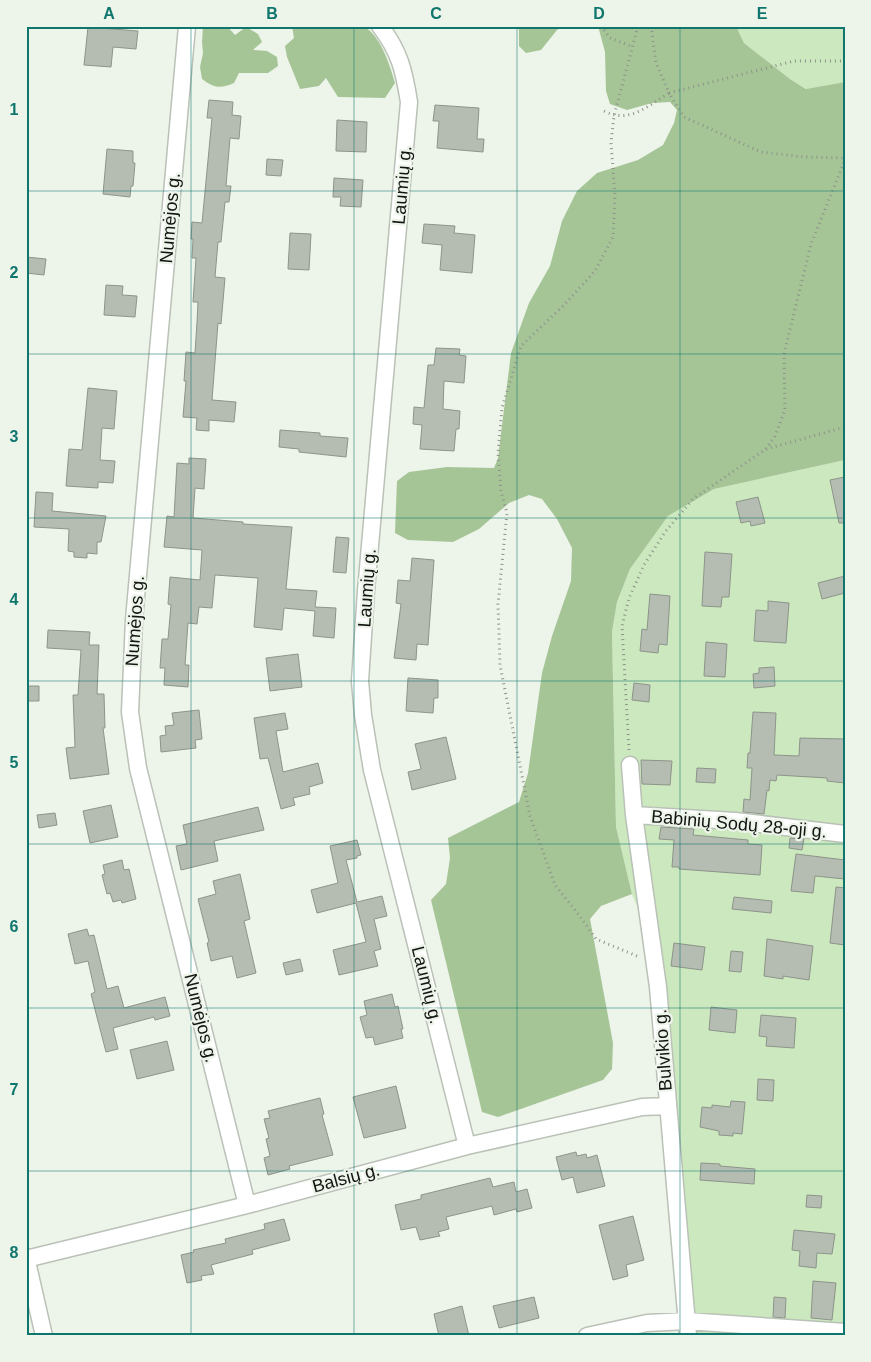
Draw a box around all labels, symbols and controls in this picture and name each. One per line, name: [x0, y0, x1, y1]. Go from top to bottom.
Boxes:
text: A: [103, 5, 115, 22]
text: B: [266, 5, 278, 22]
text: C: [430, 5, 442, 22]
text: D: [593, 5, 605, 22]
text: E: [757, 5, 768, 22]
text: 1: [10, 101, 19, 118]
street label: Laumių g.: [389, 145, 415, 225]
street label: Numėjos g.: [156, 172, 184, 264]
text: 2: [10, 264, 19, 281]
text: 3: [10, 428, 19, 445]
street label: Laumių g.: [354, 548, 380, 628]
street label: Numėjos g.: [122, 575, 148, 667]
text: 4: [10, 591, 19, 608]
text: 5: [10, 754, 19, 771]
street label: Babinių Sodų 28-oji g.: [650, 806, 828, 842]
text: 6: [10, 918, 19, 935]
street label: Laumių g.: [408, 944, 446, 1026]
street label: Numėjos g.: [180, 971, 222, 1065]
street label: Bulvikio g.: [650, 1008, 676, 1092]
text: 7: [10, 1081, 19, 1098]
street label: Balsių g.: [310, 1159, 382, 1197]
text: 8: [10, 1244, 19, 1261]

